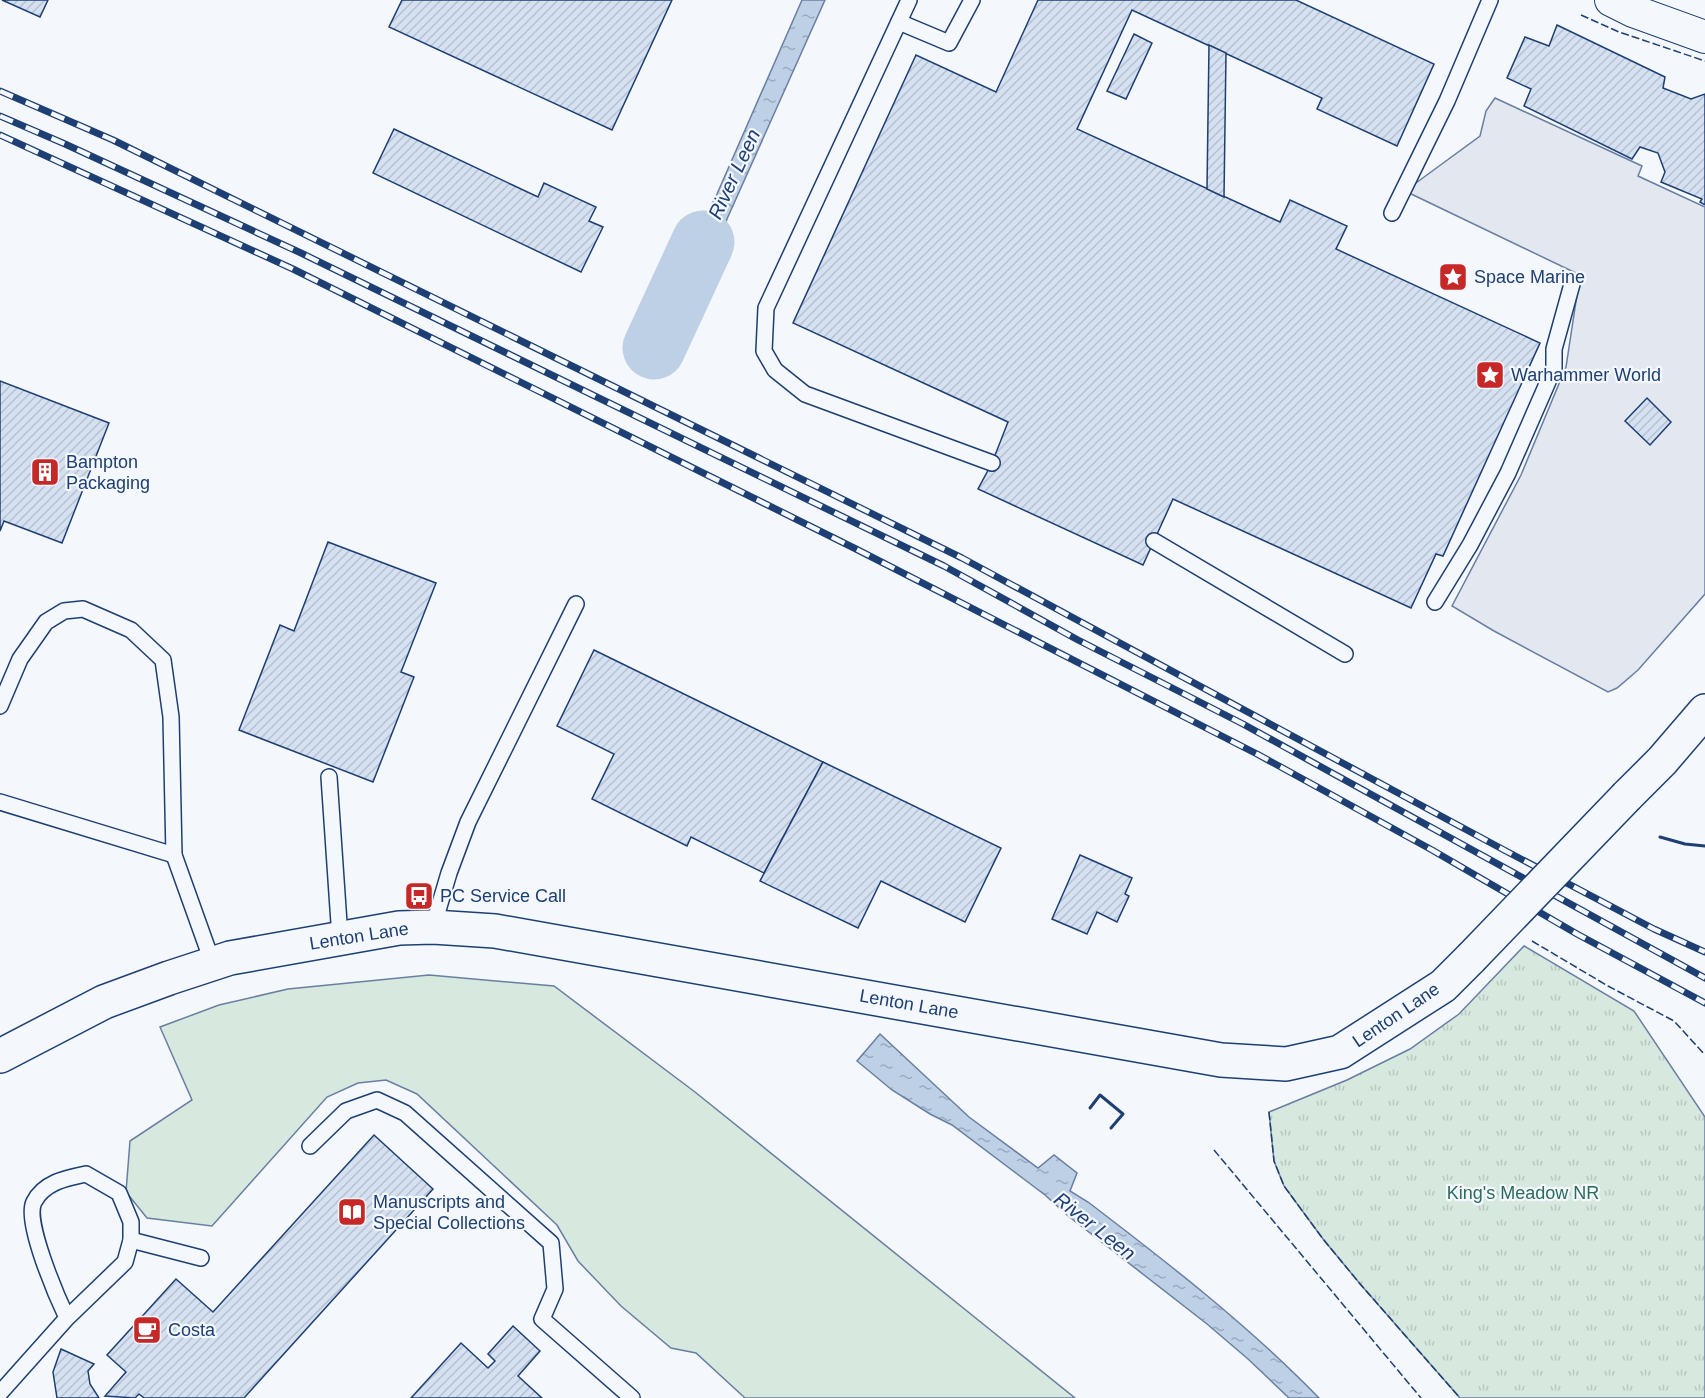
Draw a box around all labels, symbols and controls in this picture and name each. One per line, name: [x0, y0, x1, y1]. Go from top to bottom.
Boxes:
water label: River Leen: [704, 126, 764, 222]
place icon: Space Marine: [1437, 261, 1469, 293]
place label: Space Marine: [1474, 267, 1585, 287]
place icon: Warhammer World: [1474, 359, 1506, 391]
place label: Warhammer World: [1511, 365, 1661, 385]
place label: Bampton Packaging: [66, 452, 150, 493]
building icon: Bampton Packaging: [29, 456, 61, 488]
bus stop icon: PC Service Call: [403, 880, 435, 912]
place label: PC Service Call: [440, 886, 566, 906]
street label: Lenton Lane: [308, 918, 410, 954]
street label: Lenton Lane: [1349, 979, 1443, 1051]
street label: Lenton Lane: [858, 985, 960, 1023]
park label: King's Meadow NR: [1447, 1183, 1599, 1203]
water label: River Leen: [1050, 1188, 1140, 1264]
place label: Manuscripts and Special Collections: [373, 1192, 525, 1233]
library icon: Manuscripts and Special Collections: [336, 1196, 368, 1228]
cafe icon: Costa: [131, 1314, 163, 1346]
place label: Costa: [168, 1320, 216, 1340]

